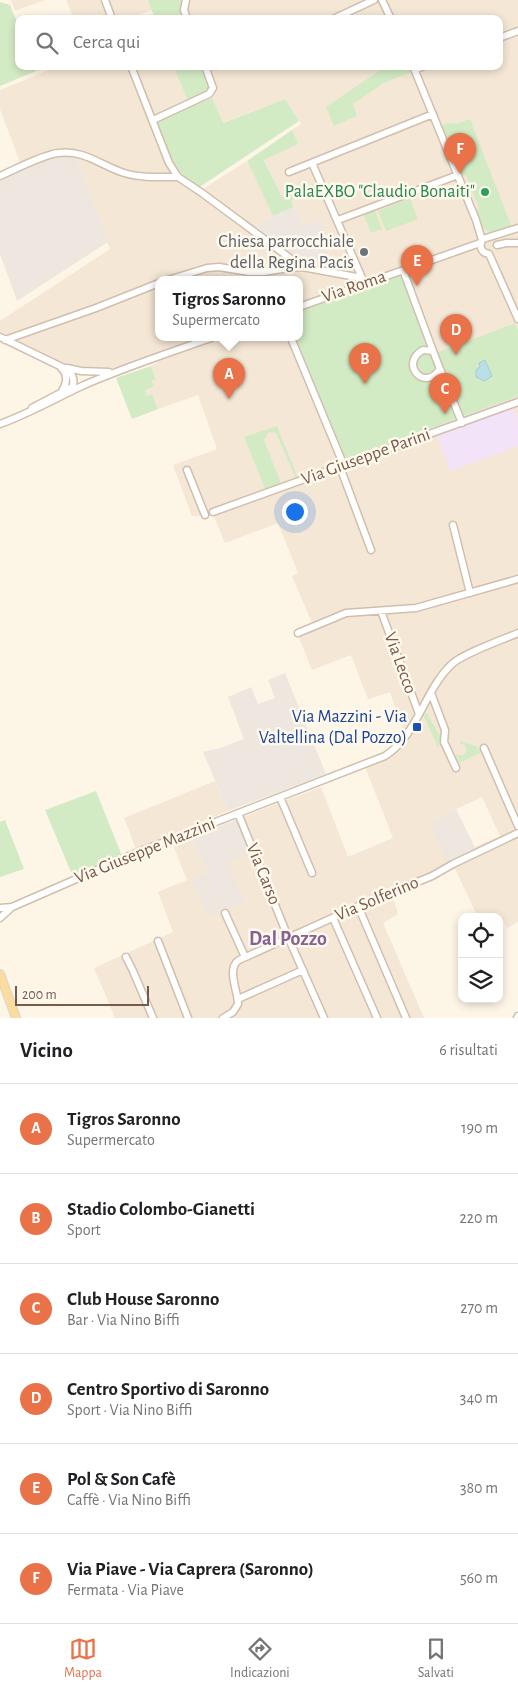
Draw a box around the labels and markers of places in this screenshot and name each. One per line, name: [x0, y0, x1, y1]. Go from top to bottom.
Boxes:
pin: F: [444, 133, 476, 174]
place label: PalaEXBO "Claudio Bonaiti": [285, 183, 475, 201]
marker: PalaEXBO "Claudio Bonaiti": [479, 186, 491, 198]
place label: Chiesa parrocchiale della Regina Pacis: [218, 233, 354, 272]
pin: E: [401, 245, 433, 286]
marker: Chiesa parrocchiale della Regina Pacis: [358, 246, 370, 258]
pin: D: [440, 314, 472, 355]
pin: B: [349, 343, 381, 384]
pin: A: [213, 358, 245, 399]
pin: C: [429, 373, 461, 414]
place label: Via Mazzini - Via Valtellina (Dal Pozzo): [259, 708, 407, 747]
marker: Via Mazzini - Via Valtellina (Dal Pozzo): [411, 721, 423, 733]

